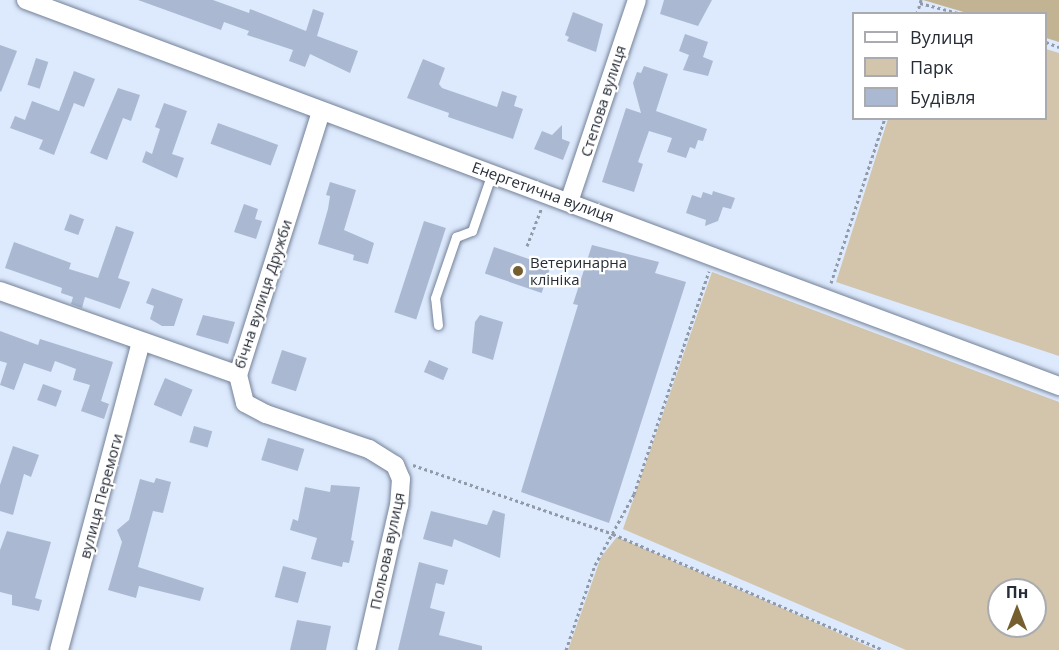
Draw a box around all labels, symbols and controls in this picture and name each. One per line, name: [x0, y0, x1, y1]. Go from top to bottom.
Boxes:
legend: [852, 12, 1047, 120]
text: Вулиця: [910, 25, 974, 49]
street label: Степова вулиця: [577, 43, 629, 159]
text: Парк: [910, 55, 953, 79]
text: Будівля: [910, 85, 976, 109]
street label: Енергетична вулиця: [470, 158, 616, 226]
street label: бічна вулиця Дружби: [230, 217, 296, 371]
place label: Ветеринарна клініка: [530, 253, 627, 288]
marker: Ветеринарна клініка: [511, 264, 525, 278]
street label: вулиця Перемоги: [76, 431, 126, 561]
street label: Польова вулиця: [366, 491, 408, 611]
north arrow: [987, 578, 1047, 638]
text: Пн: [1006, 581, 1028, 603]

